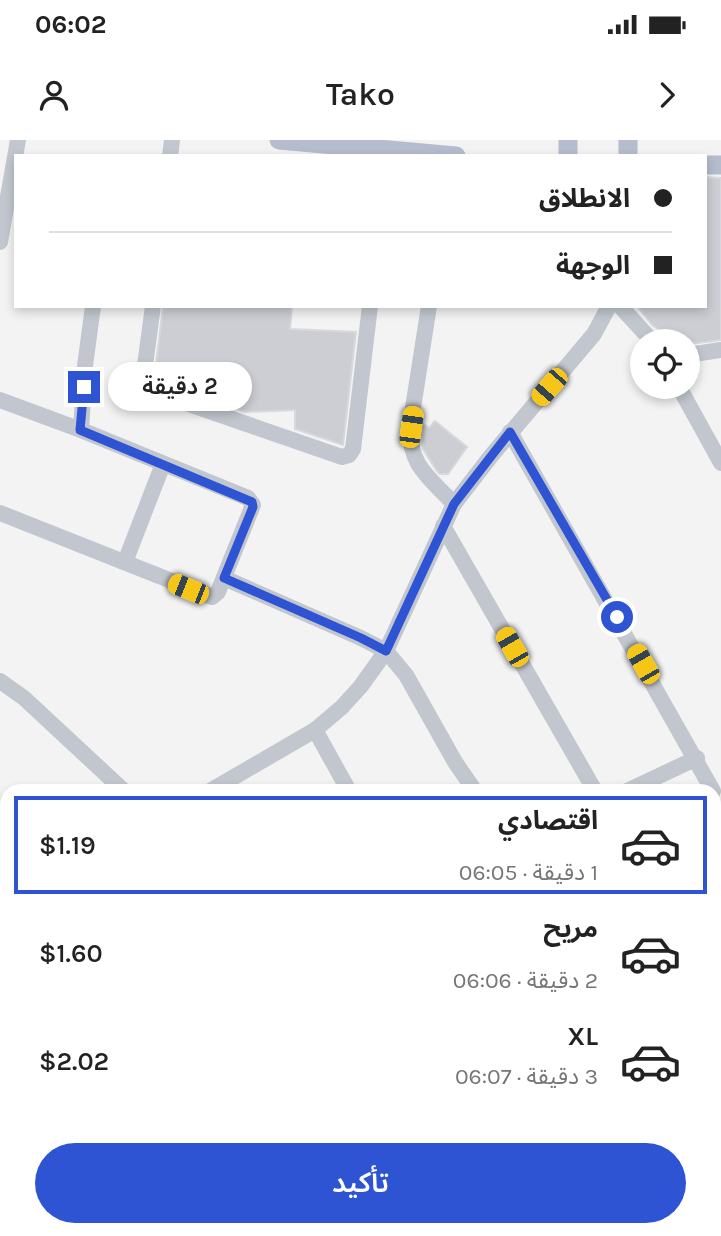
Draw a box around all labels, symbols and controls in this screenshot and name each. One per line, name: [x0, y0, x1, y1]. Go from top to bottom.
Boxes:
text: 06:02: [35, 9, 106, 40]
icon: person: [35, 76, 73, 114]
text: Tako: [326, 76, 395, 113]
icon: forward: [648, 76, 686, 114]
text: الانطلاق: [539, 183, 630, 214]
text: الوجهة: [556, 250, 630, 281]
map controls: [630, 329, 700, 399]
button: locate: [630, 329, 700, 399]
callout: 2 دقيقة: [108, 362, 252, 412]
car: [528, 364, 571, 410]
route end: [68, 371, 100, 403]
text: 2 دقيقة: [142, 373, 218, 400]
car: [398, 405, 425, 449]
car: [165, 571, 212, 607]
route start: [601, 601, 633, 633]
car: [493, 624, 532, 670]
car: [624, 641, 663, 687]
text: اقتصادي: [498, 805, 598, 836]
icon: car: [619, 814, 682, 877]
text: $1.19: [39, 830, 96, 861]
text: 1 دقيقة · 06:05: [459, 859, 598, 886]
text: مريح: [543, 913, 598, 944]
icon: car: [619, 922, 682, 985]
text: $1.60: [39, 938, 103, 969]
text: 2 دقيقة · 06:06: [453, 967, 598, 994]
text: XL: [567, 1021, 598, 1052]
icon: car: [619, 1030, 682, 1093]
text: $2.02: [39, 1046, 109, 1077]
text: 3 دقيقة · 06:07: [455, 1063, 598, 1090]
button: تأكيد: [35, 1143, 686, 1223]

